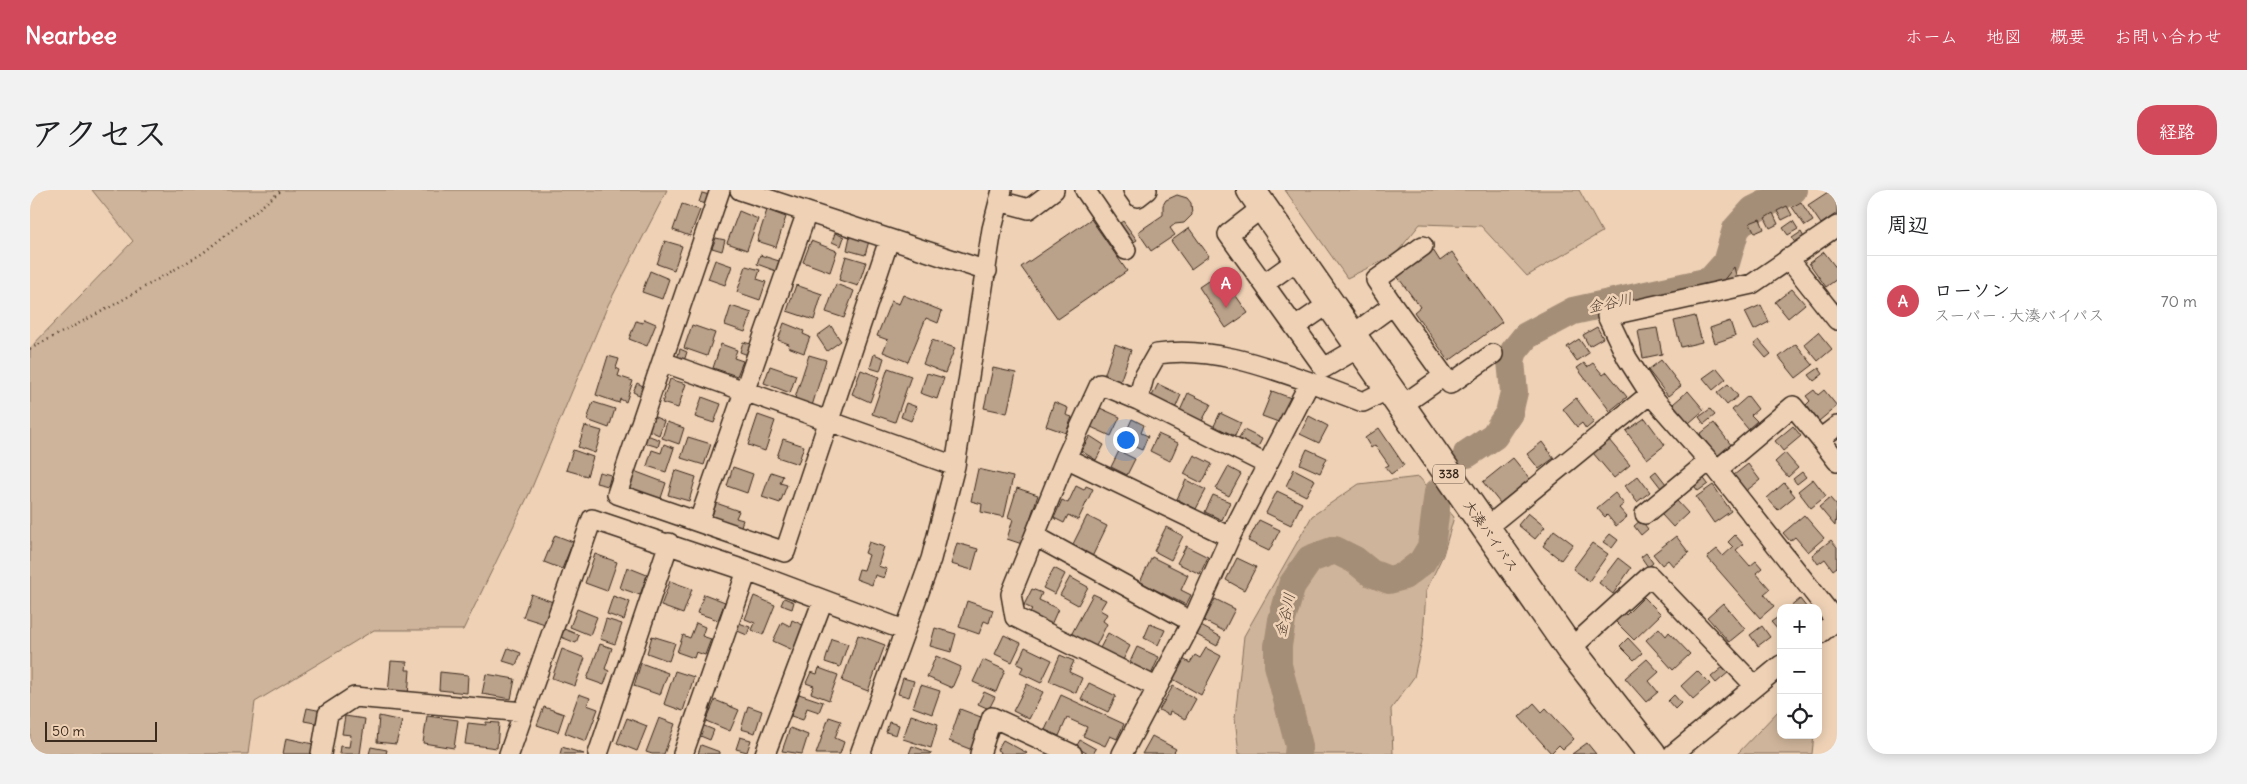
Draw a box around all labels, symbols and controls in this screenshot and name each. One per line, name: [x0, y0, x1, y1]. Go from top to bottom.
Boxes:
text: Nearbee: [25, 20, 117, 50]
text: ホーム: [1905, 25, 1958, 48]
text: 地図: [1986, 25, 2022, 48]
text: 概要: [2050, 25, 2086, 48]
text: お問い合わせ: [2114, 25, 2222, 48]
button: 経路: [2137, 105, 2217, 155]
text: アクセス: [30, 111, 168, 155]
text: 周辺: [1887, 211, 1929, 238]
pin: A: [1210, 267, 1242, 308]
text: ローソン: [1934, 278, 2010, 302]
water label: 金谷川: [1586, 289, 1634, 316]
text: A: [1898, 291, 1908, 311]
text: 70 m: [2161, 291, 2197, 311]
text: スーパー · 大湊バイパス: [1934, 305, 2104, 325]
your location: [1113, 427, 1139, 453]
road number: 338: [1433, 464, 1465, 484]
street label: 大湊バイパス: [1460, 497, 1522, 575]
water label: 金谷川: [1270, 591, 1299, 639]
map controls: [1777, 604, 1822, 739]
button: +: [1777, 604, 1822, 649]
button: −: [1777, 649, 1822, 694]
button: locate: [1777, 694, 1822, 739]
scale bar: [45, 719, 158, 742]
text: 50 m: [52, 722, 85, 740]

